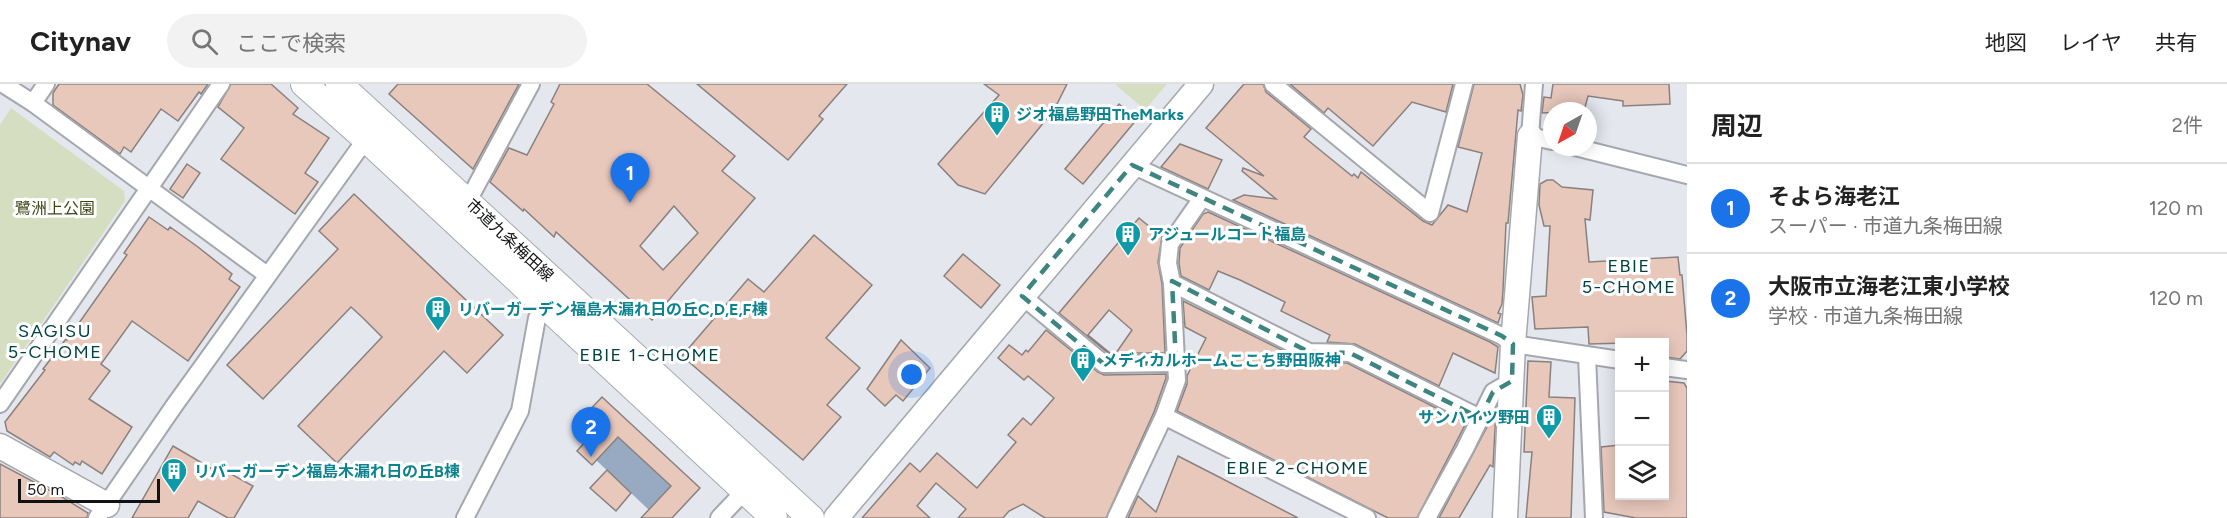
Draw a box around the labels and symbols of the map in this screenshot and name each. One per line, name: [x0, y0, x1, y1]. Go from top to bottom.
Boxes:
building icon: ジオ福島野田TheMarks: [982, 99, 1012, 137]
north arrow: [1543, 102, 1597, 156]
place label: ジオ福島野田TheMarks: [1016, 105, 1184, 124]
pin: 1: [610, 154, 650, 203]
street label: 市道九条梅田線: [463, 195, 557, 285]
park label: 鷺洲上公園: [15, 199, 95, 218]
building icon: アジュールコート福島: [1113, 219, 1143, 257]
place label: アジュールコート福島: [1148, 225, 1306, 244]
district label: EBIE 5-CHOME: [1582, 255, 1676, 298]
building icon: リバーガーデン福島木漏れ日の丘C,D,E,F棟: [423, 294, 453, 332]
place label: リバーガーデン福島木漏れ日の丘C,D,E,F棟: [458, 300, 767, 319]
district label: SAGISU 5-CHOME: [8, 320, 102, 363]
district label: EBIE 1-CHOME: [580, 344, 720, 366]
building icon: メディカルホームここち野田阪神: [1068, 345, 1098, 383]
place label: メディカルホームここち野田阪神: [1102, 351, 1340, 370]
your location: [897, 360, 926, 389]
building icon: サンハイツ野田: [1534, 402, 1564, 440]
pin: 2: [572, 408, 610, 457]
place label: サンハイツ野田: [1418, 408, 1530, 427]
building icon: リバーガーデン福島木漏れ日の丘B棟: [159, 456, 189, 494]
district label: EBIE 2-CHOME: [1226, 457, 1370, 479]
place label: リバーガーデン福島木漏れ日の丘B棟: [194, 462, 460, 481]
scale bar: [18, 476, 160, 504]

